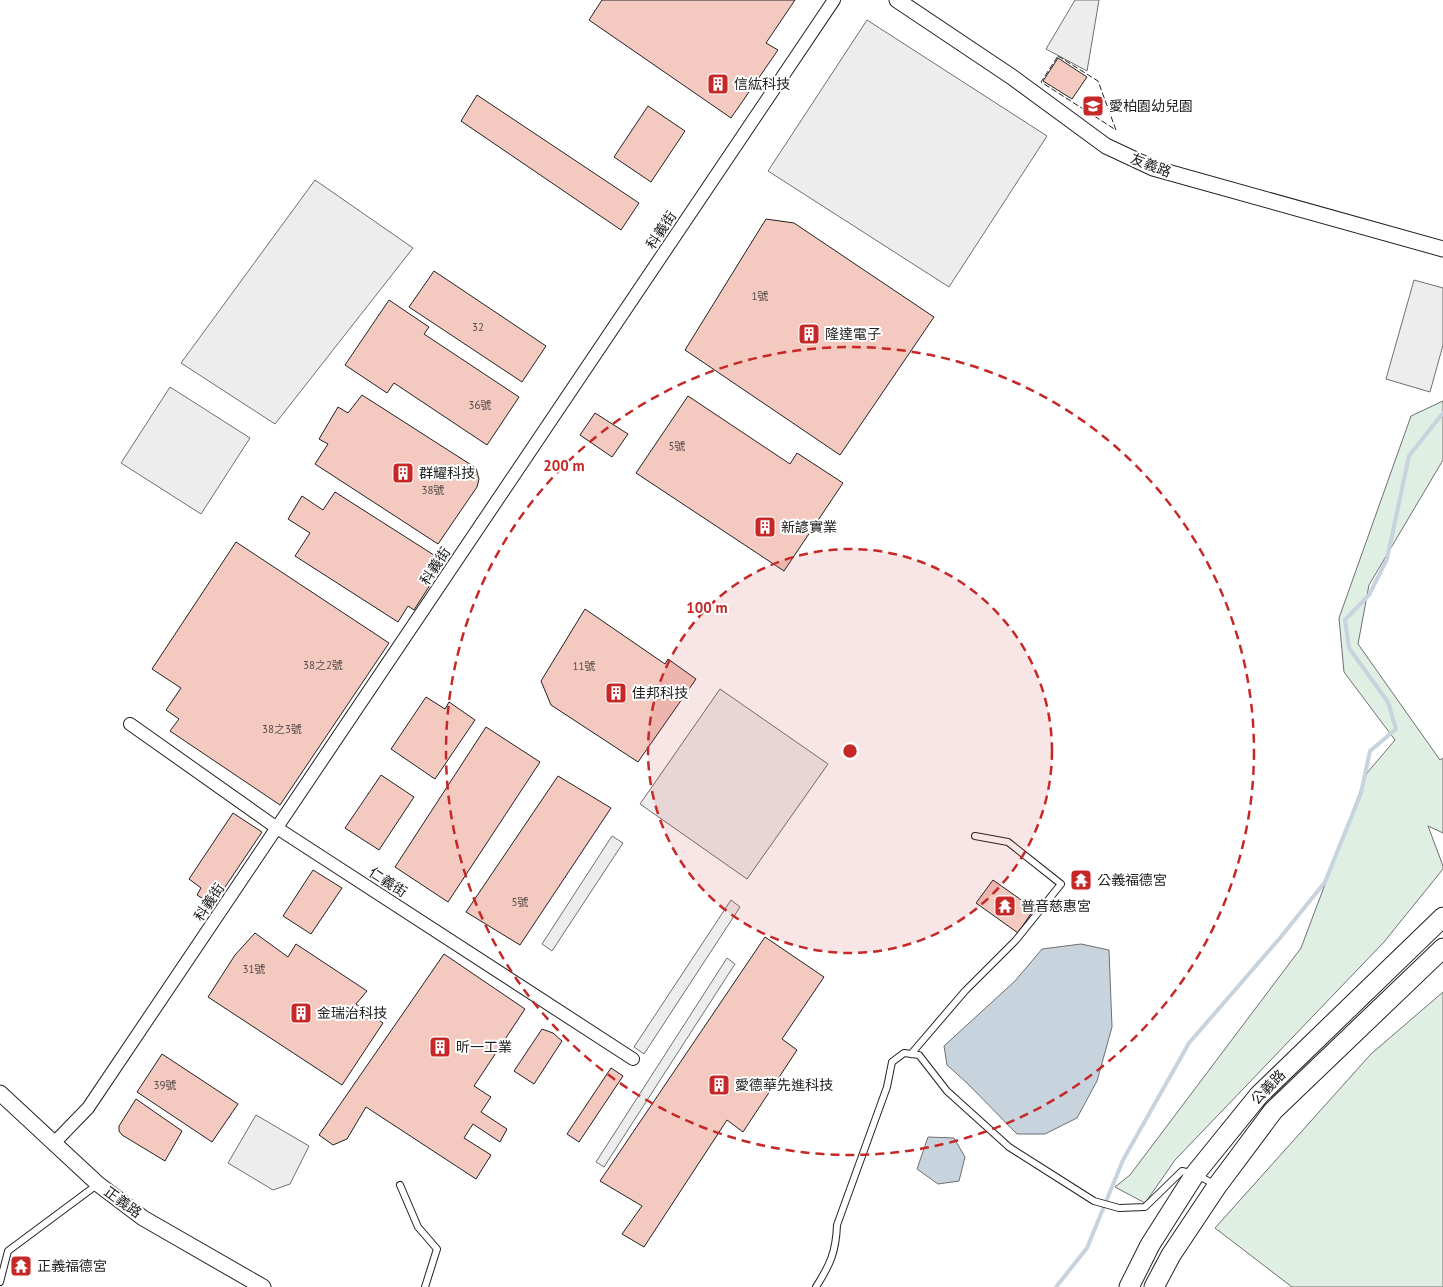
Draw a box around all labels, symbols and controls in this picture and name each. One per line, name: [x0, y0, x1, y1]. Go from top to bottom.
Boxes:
building icon: 信紘科技: [706, 72, 730, 96]
place label: 信紘科技: [734, 75, 790, 93]
school or university icon: 愛柏園幼兒園: [1081, 94, 1105, 118]
place label: 愛柏園幼兒園: [1109, 97, 1193, 115]
street label: 友義路: [1128, 149, 1174, 181]
street label: 科義街: [642, 208, 680, 252]
house number: 1號: [752, 289, 769, 303]
house number: 32: [472, 320, 484, 334]
building icon: 隆達電子: [797, 322, 821, 346]
place label: 隆達電子: [825, 325, 881, 343]
house number: 36號: [469, 398, 492, 412]
house number: 5號: [669, 439, 686, 453]
text: 200 m: [543, 456, 585, 475]
building icon: 群耀科技: [391, 461, 415, 485]
place label: 群耀科技: [419, 464, 475, 482]
house number: 38號: [422, 483, 445, 497]
building icon: 新諺實業: [753, 515, 777, 539]
place label: 新諺實業: [781, 518, 837, 536]
street label: 科義街: [416, 544, 454, 588]
text: 100 m: [686, 598, 728, 617]
house number: 38之2號: [303, 658, 343, 672]
house number: 11號: [573, 659, 596, 673]
building icon: 佳邦科技: [604, 681, 628, 705]
place label: 佳邦科技: [632, 684, 688, 702]
house number: 38之3號: [262, 722, 302, 736]
centre of rings: [841, 742, 859, 760]
street label: 仁義街: [365, 863, 411, 901]
temple icon: 公義福德宮: [1069, 868, 1093, 892]
place label: 公義福德宮: [1097, 871, 1167, 889]
street label: 科義街: [190, 880, 228, 924]
temple icon: 普音慈惠宮: [993, 894, 1017, 918]
house number: 5號: [512, 895, 529, 909]
place label: 普音慈惠宮: [1021, 897, 1091, 915]
house number: 31號: [243, 962, 266, 976]
building icon: 金瑞治科技: [289, 1001, 313, 1025]
place label: 金瑞治科技: [317, 1004, 387, 1022]
building icon: 昕一工業: [428, 1035, 452, 1059]
place label: 昕一工業: [456, 1038, 512, 1056]
street label: 公義路: [1247, 1066, 1289, 1108]
building icon: 愛德華先進科技: [707, 1073, 731, 1097]
place label: 愛德華先進科技: [735, 1076, 833, 1094]
house number: 39號: [154, 1078, 177, 1092]
street label: 正義路: [101, 1182, 145, 1222]
temple icon: 正義福德宮: [9, 1254, 33, 1278]
place label: 正義福德宮: [37, 1257, 107, 1275]

